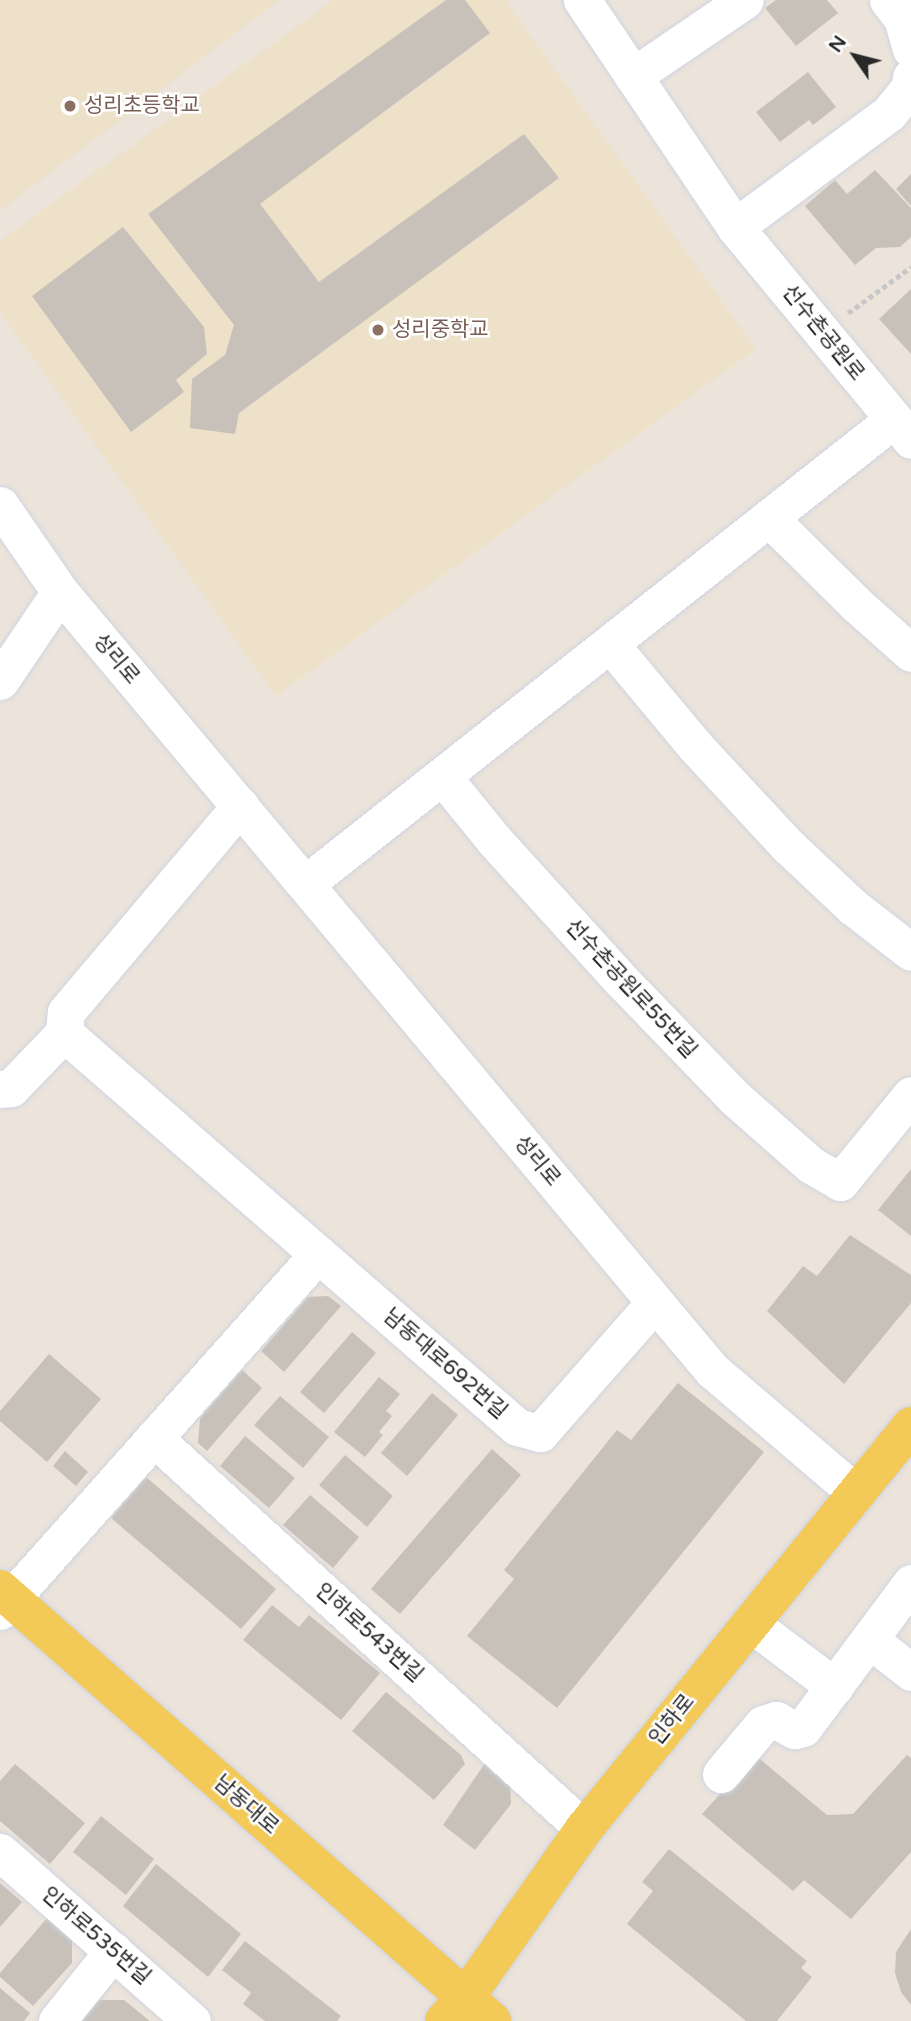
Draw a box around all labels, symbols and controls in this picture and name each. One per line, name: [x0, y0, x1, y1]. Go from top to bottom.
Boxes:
north arrow: [820, 21, 890, 91]
text: N: [824, 31, 851, 57]
place label: 성리초등학교: [84, 93, 200, 119]
marker: 성리초등학교: [62, 98, 78, 114]
street label: 선수촌공원로: [777, 280, 869, 386]
place label: 성리중학교: [392, 317, 489, 343]
marker: 성리중학교: [370, 322, 386, 338]
street label: 성리로: [88, 629, 144, 689]
street label: 선수촌공원로55번길: [560, 914, 702, 1064]
street label: 성리로: [509, 1131, 565, 1191]
street label: 남동대로692번길: [378, 1303, 512, 1425]
street label: 인하로543번길: [310, 1578, 428, 1688]
street label: 인하로: [644, 1690, 700, 1750]
street label: 남동대로: [209, 1770, 283, 1840]
street label: 인하로535번길: [36, 1882, 156, 1990]

